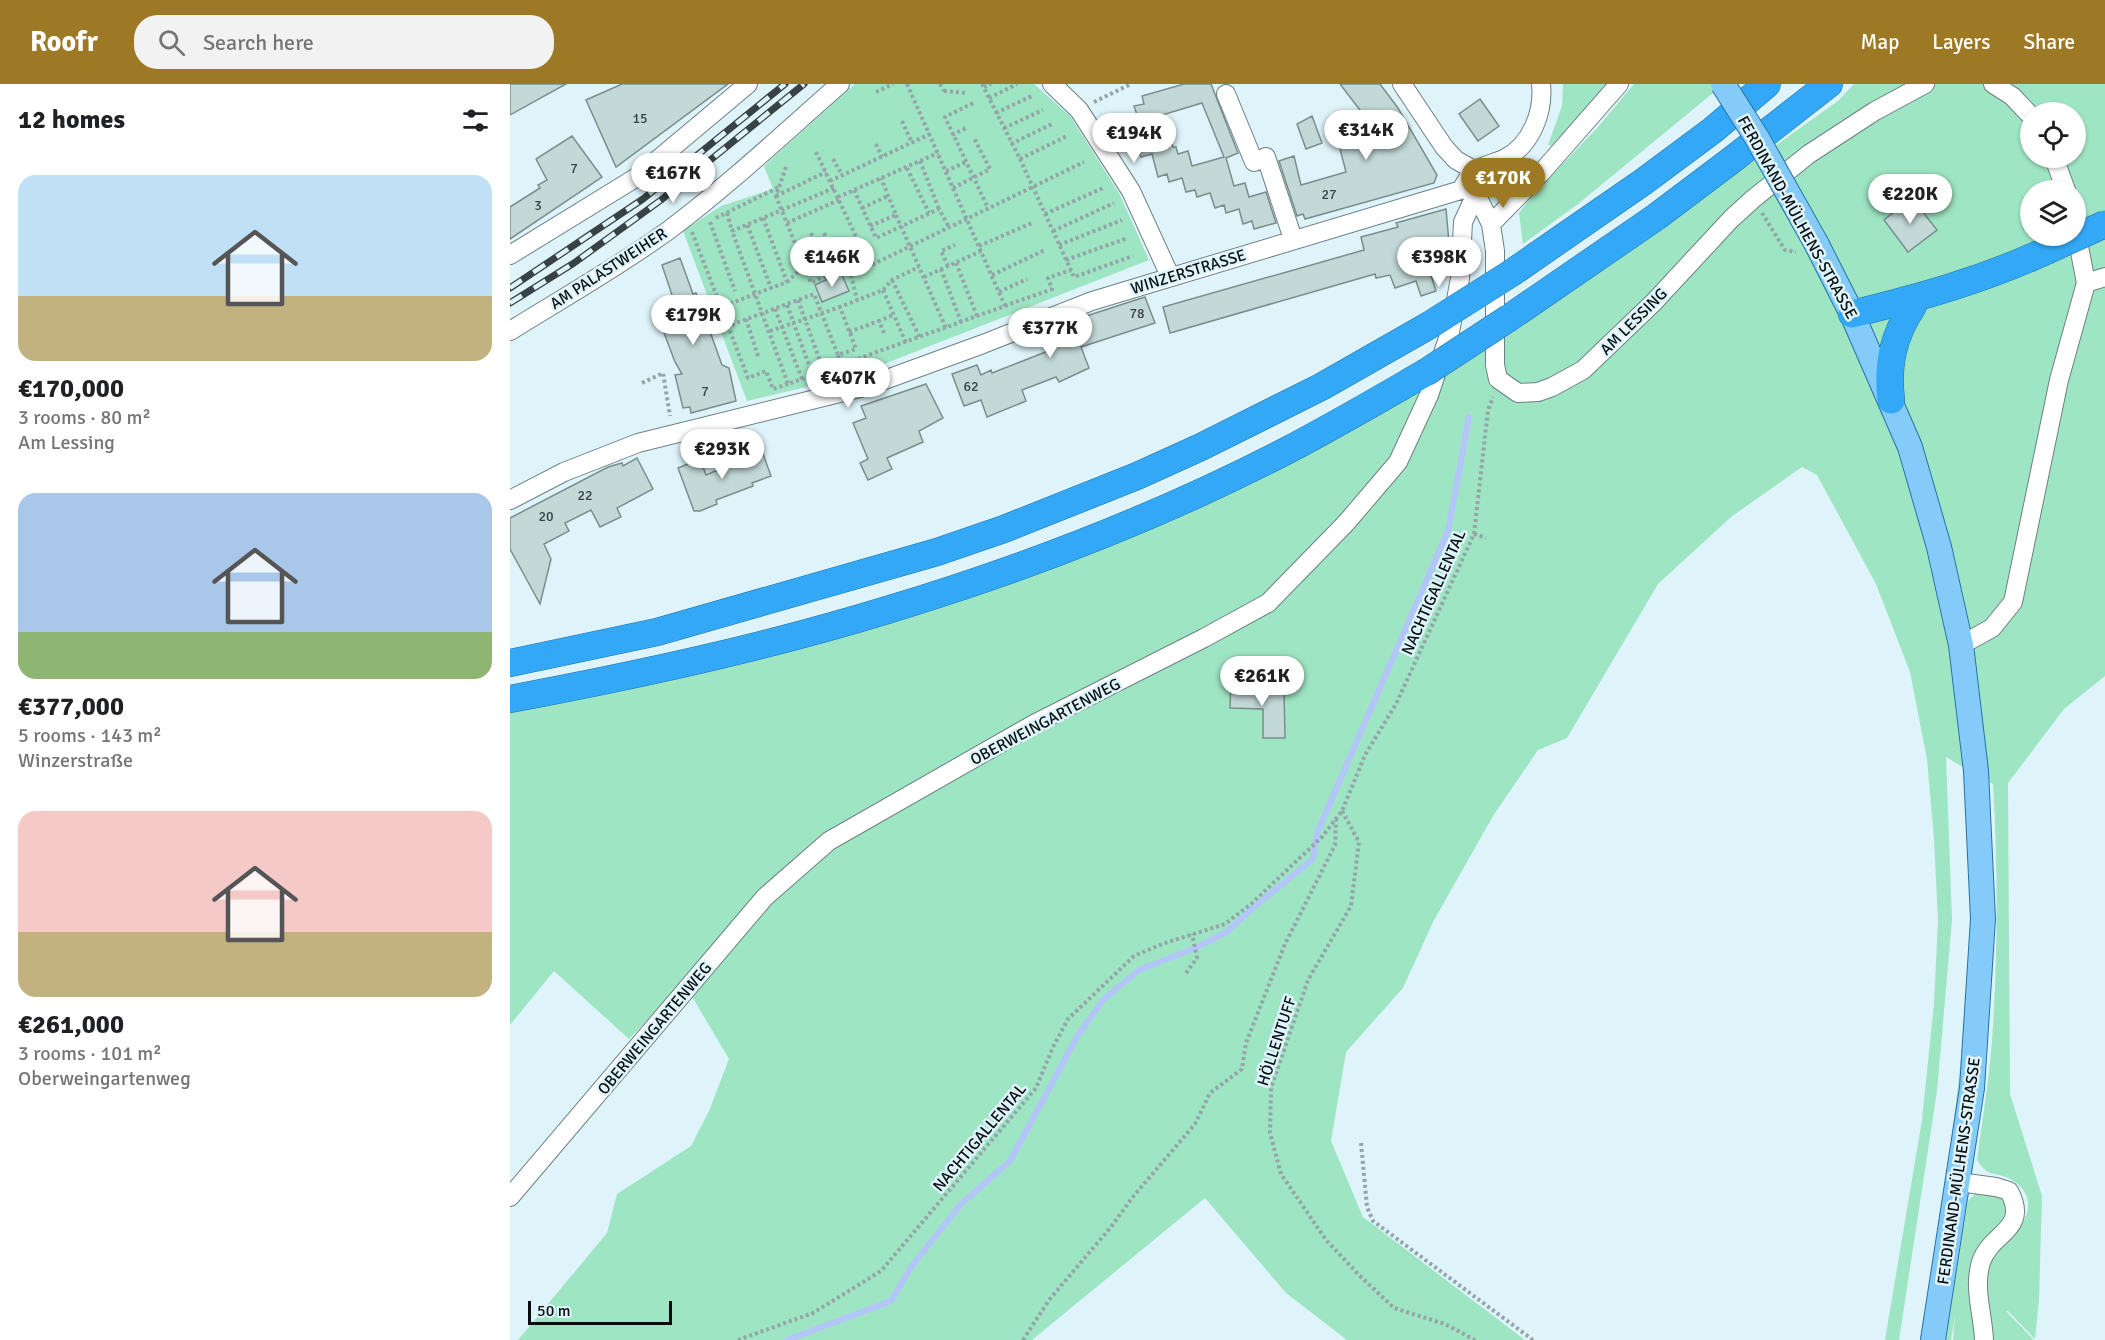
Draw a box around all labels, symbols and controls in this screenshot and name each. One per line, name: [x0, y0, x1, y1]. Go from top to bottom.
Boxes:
search box: [134, 15, 554, 69]
text: Roofr: [30, 25, 98, 59]
icon: search: [155, 26, 188, 59]
text: Search here: [203, 29, 314, 56]
text: Map: [1861, 29, 1899, 55]
text: Layers: [1932, 29, 1990, 55]
text: Share: [2023, 29, 2075, 55]
map controls: [2020, 102, 2086, 246]
button: locate: [2020, 102, 2086, 168]
text: 12 homes: [18, 104, 125, 136]
icon: filters: [459, 104, 492, 137]
house number: 15: [632, 110, 648, 127]
pin: €314K: [1324, 110, 1408, 161]
street label: FERDINAND-MÜLHENS-STRASSE: [1733, 112, 1861, 323]
pin: €194K: [1092, 113, 1176, 164]
text: €314K: [1338, 117, 1394, 142]
text: €194K: [1106, 120, 1162, 145]
pin: €167K: [631, 153, 715, 204]
pin: €170K: [1461, 158, 1545, 209]
house number: 7: [570, 160, 578, 177]
text: €167K: [645, 160, 701, 185]
text: €170K: [1475, 165, 1531, 190]
pin: €220K: [1868, 174, 1952, 225]
button: layers: [2020, 180, 2086, 246]
text: €220K: [1882, 181, 1938, 206]
house number: 27: [1321, 186, 1337, 203]
house number: 3: [534, 197, 542, 214]
icon: home: [201, 214, 309, 322]
street label: AM PALASTWEIHER: [546, 223, 671, 314]
pin: €146K: [790, 237, 874, 288]
pin: €398K: [1397, 237, 1481, 288]
text: €146K: [804, 244, 860, 269]
text: €398K: [1411, 244, 1467, 269]
street label: WINZERSTRASSE: [1128, 245, 1248, 299]
street label: AM LESSING: [1596, 284, 1672, 360]
pin: €179K: [651, 295, 735, 346]
text: €179K: [665, 302, 721, 327]
house number: 78: [1129, 305, 1145, 322]
pin: €377K: [1008, 308, 1092, 359]
text: €377K: [1022, 315, 1078, 340]
pin: €407K: [806, 358, 890, 409]
text: €407K: [820, 365, 876, 390]
text: €170,000: [18, 373, 124, 405]
house number: 62: [963, 378, 979, 395]
house number: 7: [701, 383, 709, 400]
text: 3 rooms · 80 m²: [18, 405, 151, 430]
pin: €293K: [680, 429, 764, 480]
text: Am Lessing: [18, 430, 115, 455]
text: €293K: [694, 436, 750, 461]
house number: 22: [577, 487, 593, 504]
house number: 20: [538, 508, 554, 525]
street label: NACHTIGALLENTAL: [1397, 527, 1470, 658]
icon: home: [201, 532, 309, 640]
pin: €261K: [1220, 656, 1304, 707]
text: €261K: [1234, 663, 1290, 688]
street label: OBERWEINGARTENWEG: [967, 674, 1124, 770]
text: €377,000: [18, 691, 124, 723]
text: 5 rooms · 143 m²: [18, 723, 162, 748]
text: Winzerstraße: [18, 748, 133, 773]
icon: home: [201, 850, 309, 958]
street label: OBERWEINGARTENWEG: [593, 958, 716, 1099]
street label: HÖLLENTUFF: [1253, 994, 1301, 1089]
text: €261,000: [18, 1009, 124, 1041]
text: 3 rooms · 101 m²: [18, 1041, 162, 1066]
street label: FERDINAND-MÜLHENS-STRASSE: [1933, 1056, 1985, 1286]
text: Oberweingartenweg: [18, 1066, 191, 1091]
street label: NACHTIGALLENTAL: [929, 1080, 1031, 1196]
scale bar: [528, 1298, 672, 1326]
text: 50 m: [537, 1301, 571, 1321]

